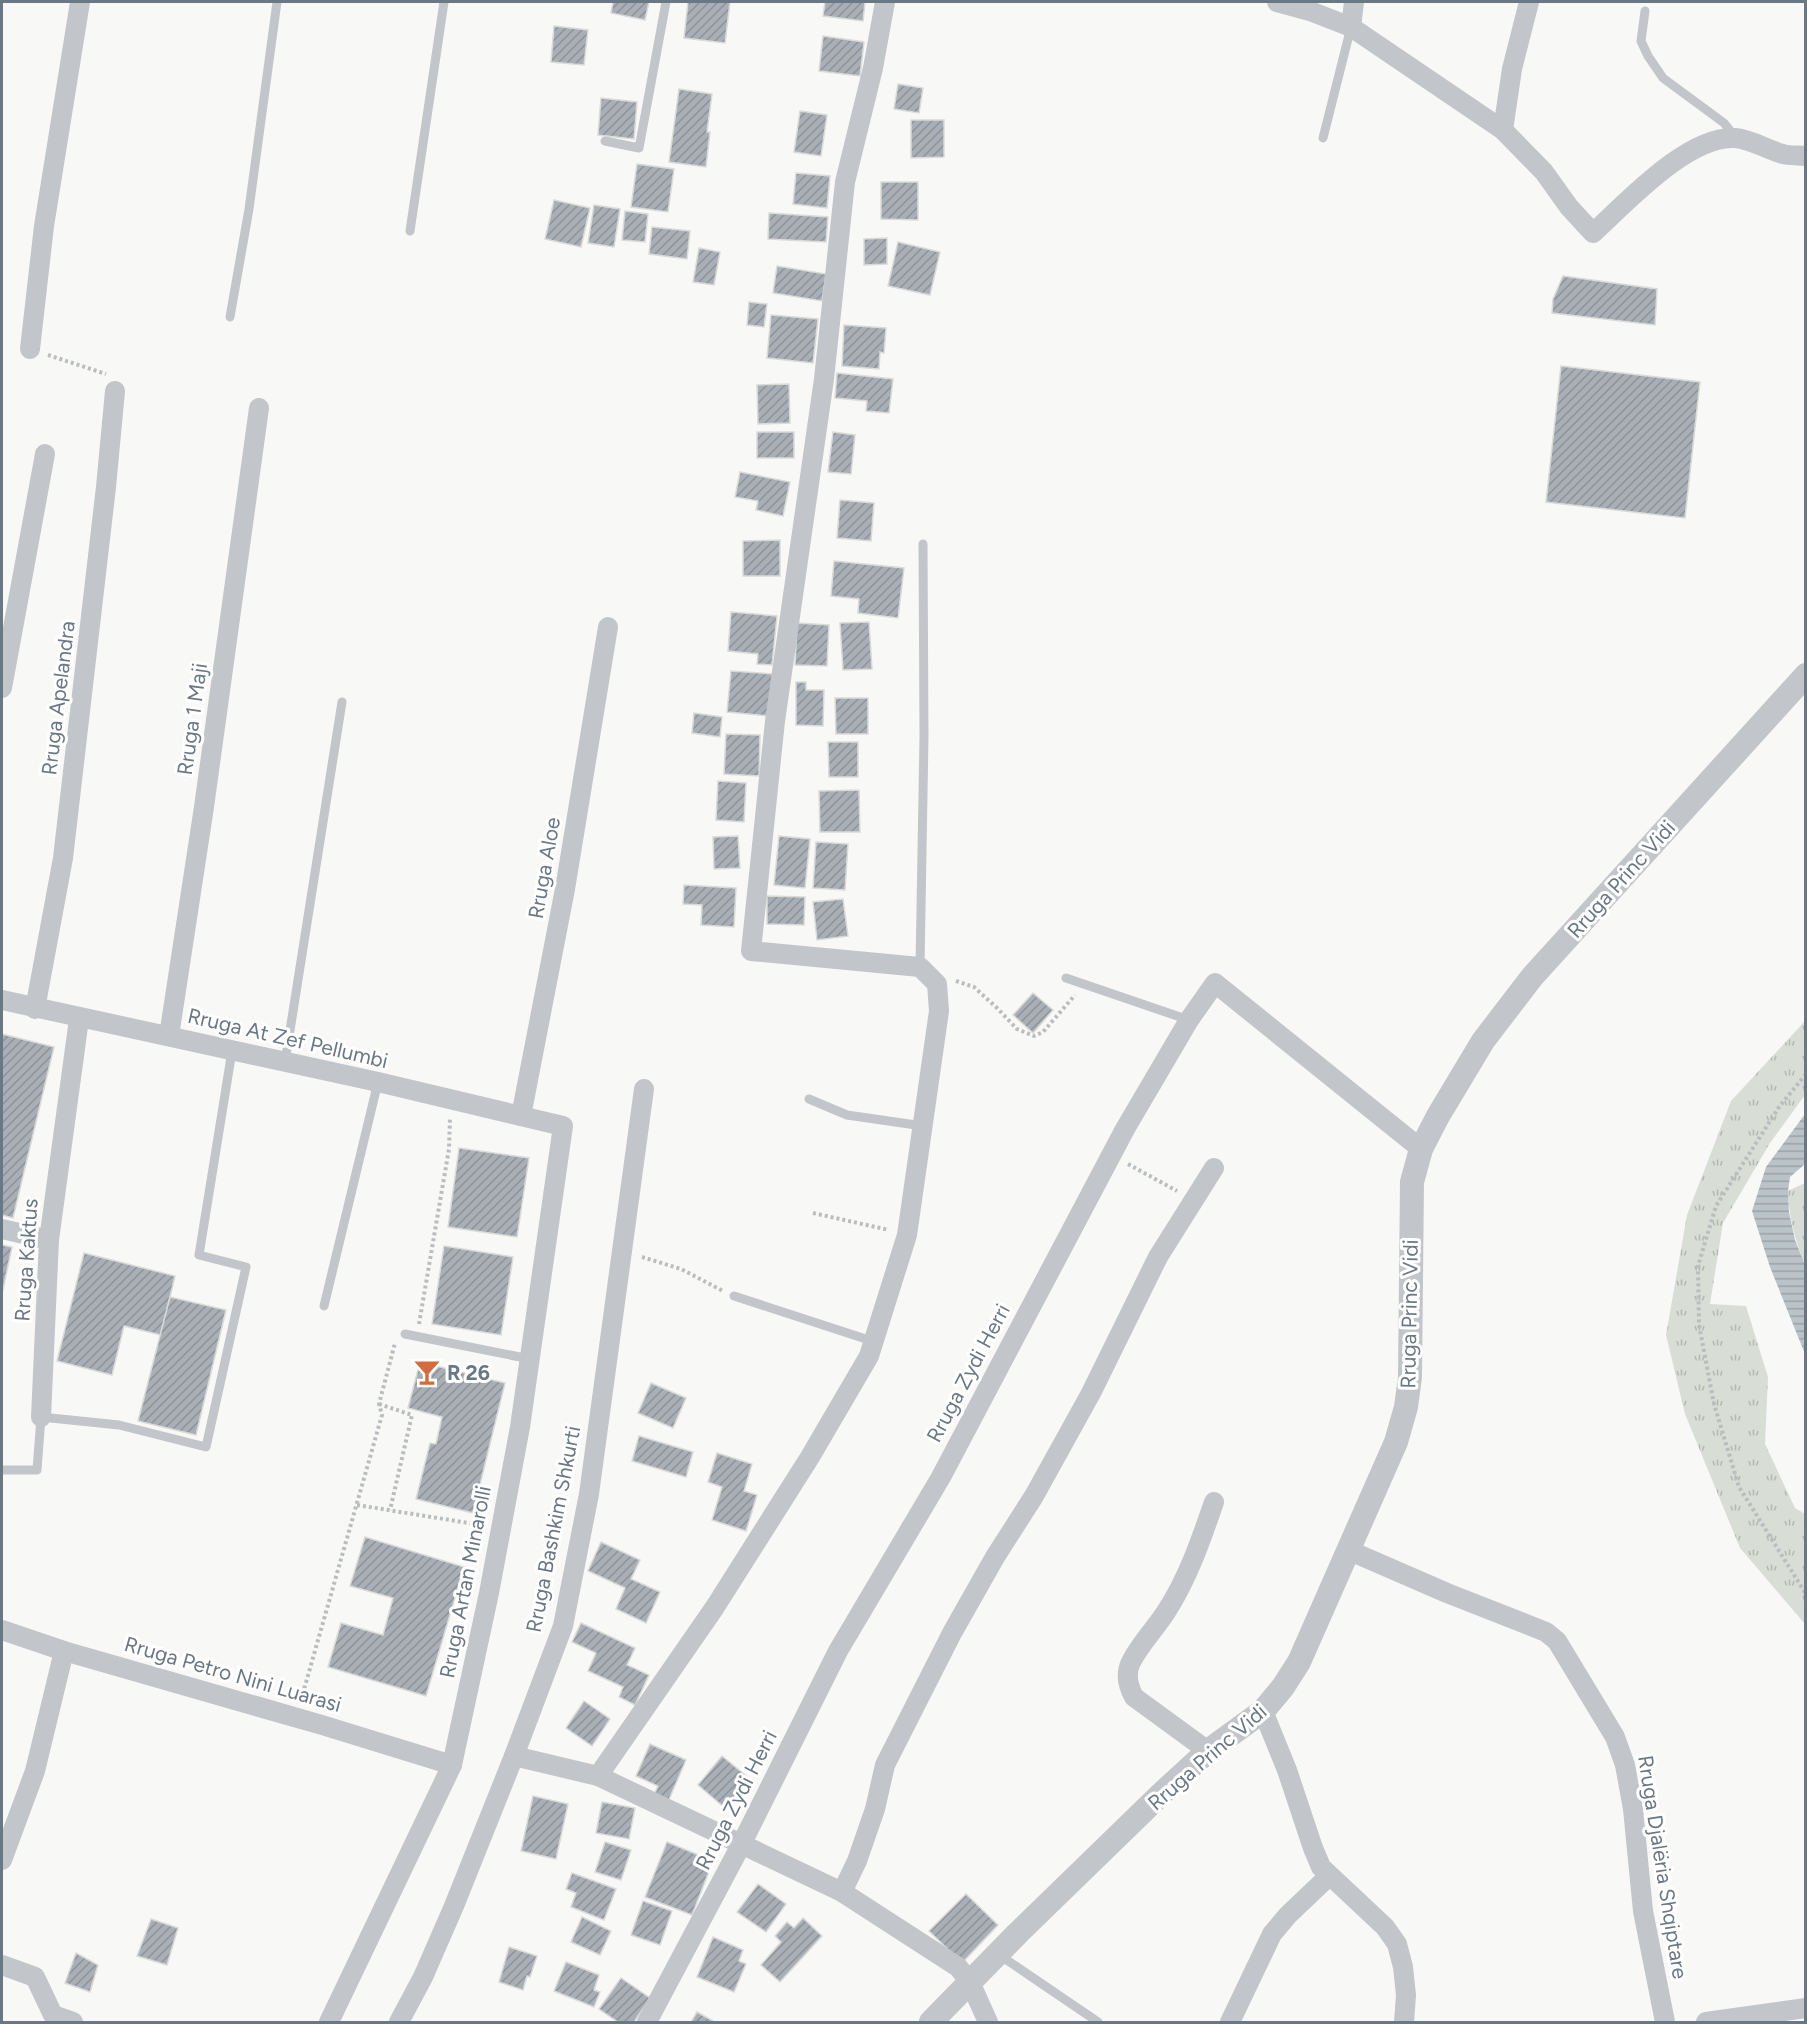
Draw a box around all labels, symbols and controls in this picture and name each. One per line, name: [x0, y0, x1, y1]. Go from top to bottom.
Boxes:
street label: Rruga Apelandra: [36, 619, 80, 777]
street label: Rruga 1 Maji: [172, 661, 212, 777]
street label: Rruga Aloe: [523, 815, 565, 921]
street label: Rruga Princ Vidi: [1562, 815, 1680, 943]
street label: Rruga At Zef Pellumbi: [185, 1003, 391, 1073]
street label: Rruga Kaktus: [9, 1198, 43, 1322]
street label: Rruga Princ Vidi: [1395, 1239, 1423, 1389]
street label: Rruga Zydi Herri: [921, 1300, 1015, 1446]
bar icon: R 26: [412, 1357, 442, 1387]
place label: R 26: [447, 1360, 490, 1385]
street label: Rruga Bashkim Shkurti: [521, 1424, 585, 1634]
street label: Rruga Artan Minarolli: [434, 1484, 496, 1680]
street label: Rruga Petro Nini Luarasi: [122, 1631, 344, 1717]
street label: Rruga Princ Vidi: [1143, 1699, 1271, 1815]
street label: Rruga Zydi Herri: [690, 1726, 782, 1874]
street label: Rruga Djalëria Shqiptare: [1633, 1753, 1693, 1981]

